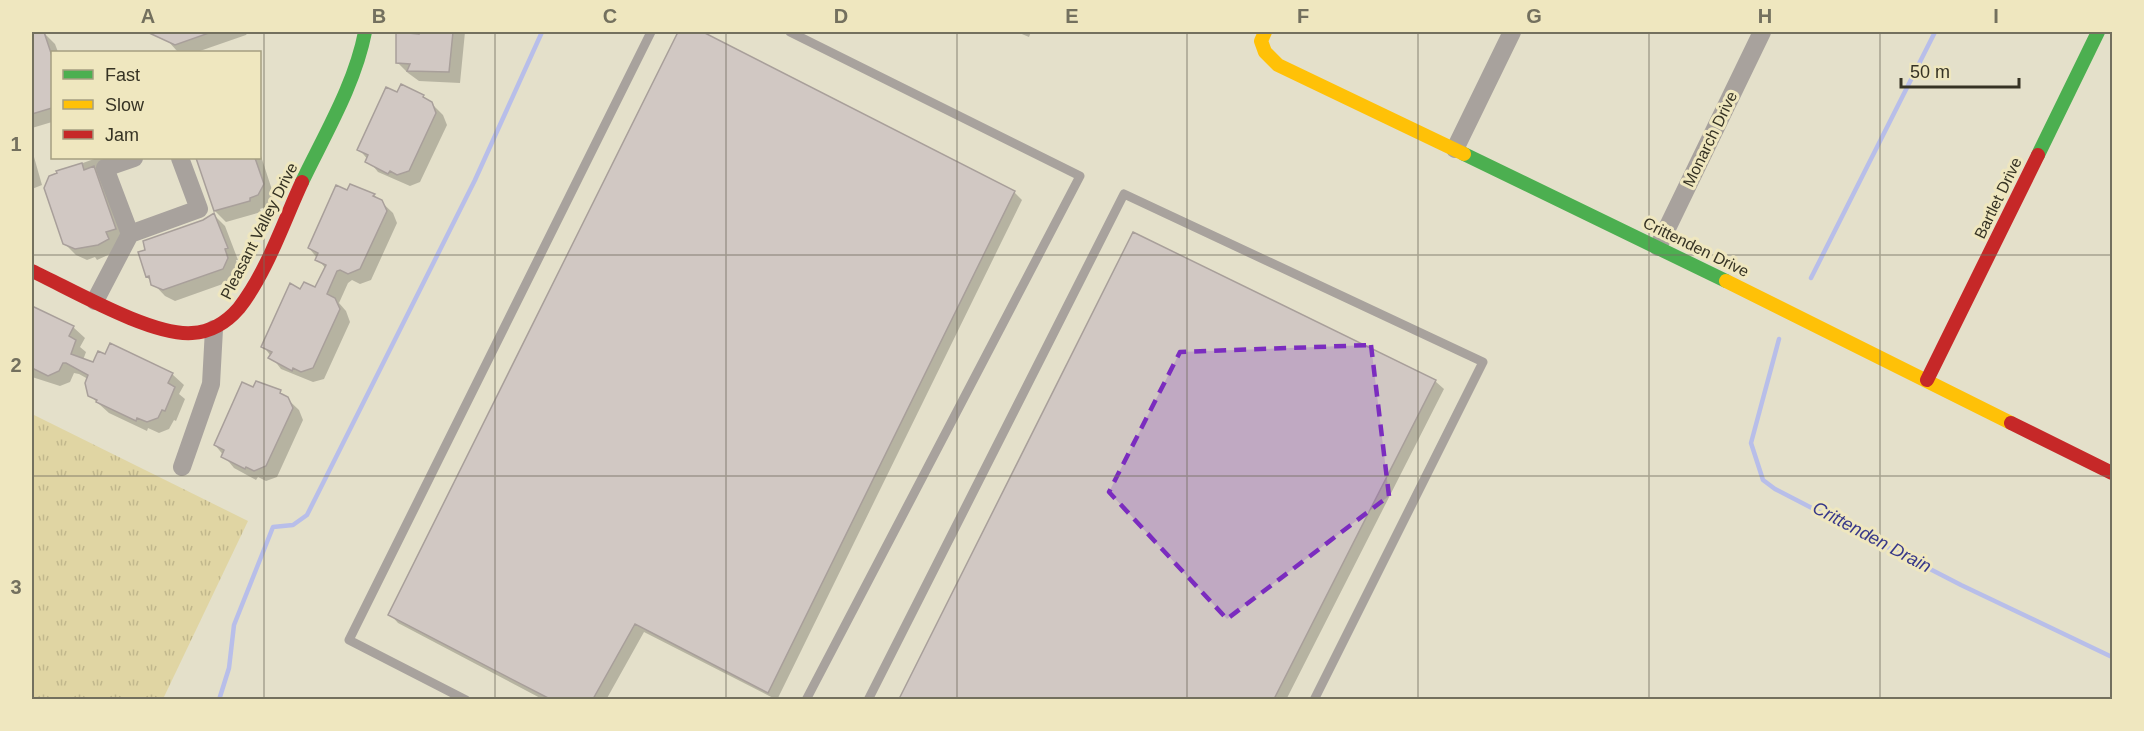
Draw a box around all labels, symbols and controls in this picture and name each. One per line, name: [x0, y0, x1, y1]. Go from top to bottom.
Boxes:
text: A: [141, 5, 155, 27]
text: B: [372, 5, 386, 27]
text: C: [603, 5, 617, 27]
text: D: [834, 5, 848, 27]
text: E: [1065, 5, 1079, 27]
text: F: [1297, 5, 1309, 27]
text: G: [1526, 5, 1542, 27]
text: H: [1758, 5, 1772, 27]
text: I: [1993, 5, 1999, 27]
legend: [51, 51, 261, 159]
scale bar: [1901, 51, 2020, 89]
text: 50 m: [1910, 62, 1950, 82]
text: Fast: [105, 65, 140, 85]
street label: Monarch Drive: [1680, 88, 1740, 189]
text: Slow: [105, 95, 145, 115]
text: Jam: [105, 125, 139, 145]
text: 1: [10, 133, 22, 155]
street label: Bartlet Drive: [1971, 155, 2025, 241]
street label: Pleasant Valley Drive: [217, 160, 301, 302]
street label: Crittenden Drive: [1640, 214, 1752, 280]
text: 2: [10, 354, 22, 376]
water label: Crittenden Drain: [1809, 497, 1935, 577]
text: 3: [10, 576, 22, 598]

